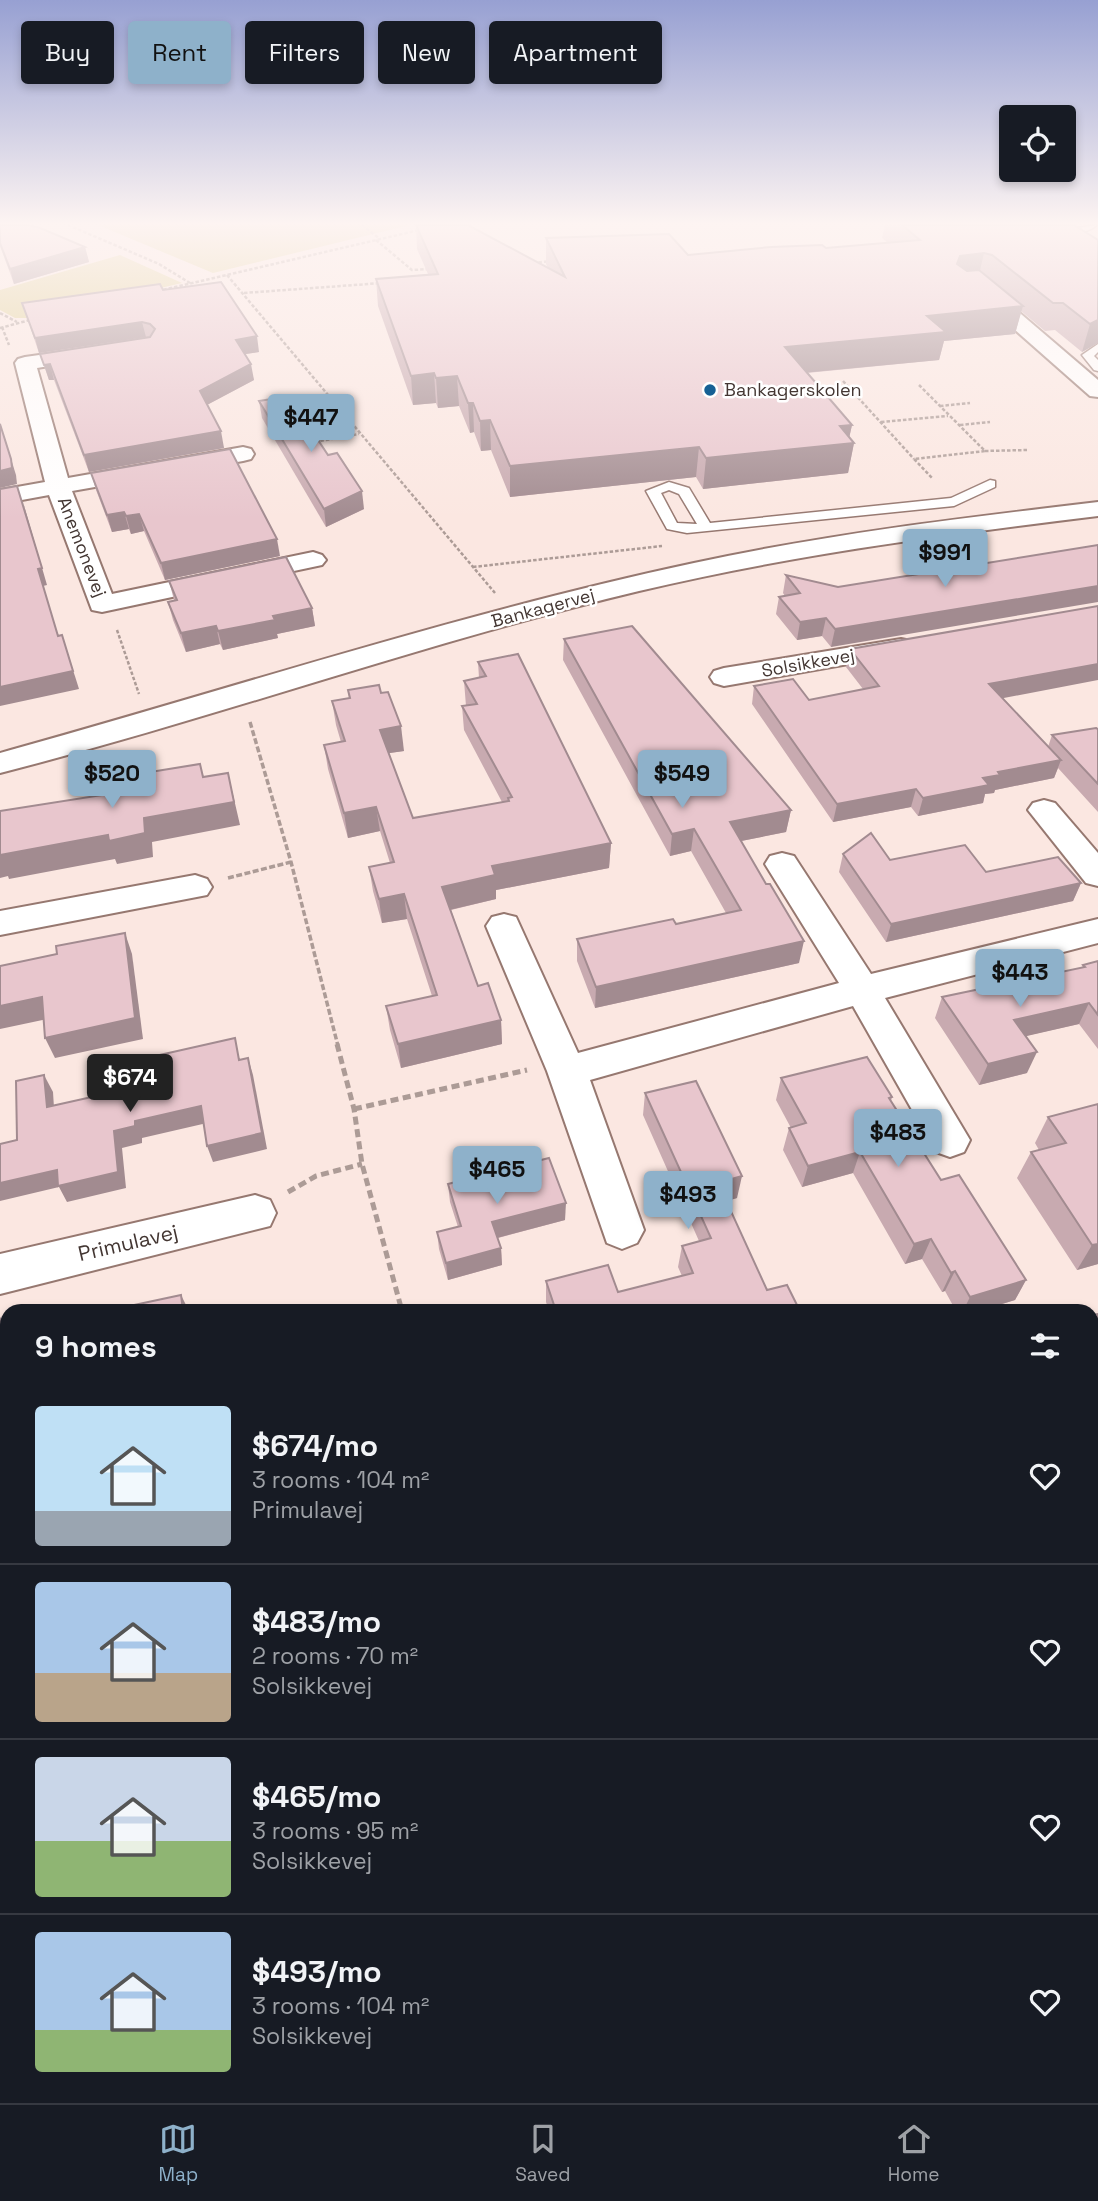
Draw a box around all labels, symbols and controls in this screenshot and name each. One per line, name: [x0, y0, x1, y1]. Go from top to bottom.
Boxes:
chip: Buy: [21, 21, 114, 84]
chip: Rent: [128, 21, 231, 84]
chip: Filters: [245, 21, 364, 84]
chip: New: [378, 21, 475, 84]
chip: Apartment: [489, 21, 662, 84]
map controls: [999, 105, 1076, 182]
button: locate: [999, 105, 1076, 182]
place label: Bankagerskolen: [724, 378, 862, 401]
marker: Bankagerskolen: [702, 382, 718, 398]
pin: $447: [270, 394, 352, 454]
text: $447: [284, 402, 338, 432]
street label: Anemonevej: [53, 493, 112, 600]
pin: $991: [904, 530, 986, 589]
text: $991: [919, 537, 971, 567]
street label: Bankagervej: [489, 583, 597, 632]
street label: Solsikkevej: [760, 643, 856, 682]
pin: $520: [71, 750, 153, 810]
pin: $549: [641, 750, 723, 810]
text: $520: [84, 758, 140, 788]
text: $549: [654, 758, 710, 788]
pin: $443: [979, 950, 1061, 1009]
text: $443: [991, 957, 1049, 987]
pin: $674: [89, 1054, 171, 1114]
text: $674: [103, 1062, 157, 1092]
pin: $483: [857, 1110, 939, 1169]
text: $483: [870, 1117, 926, 1147]
pin: $465: [456, 1146, 538, 1206]
text: $465: [469, 1154, 525, 1184]
pin: $493: [647, 1172, 729, 1231]
text: $493: [660, 1179, 716, 1209]
street label: Primulavej: [75, 1218, 180, 1267]
text: 9 homes: [35, 1327, 157, 1366]
icon: filters: [1026, 1327, 1064, 1365]
text: $674/mo: [252, 1426, 378, 1465]
icon: home: [91, 1434, 175, 1518]
icon: heart: [1026, 1457, 1064, 1495]
text: 3 rooms · 104 m²: [252, 1465, 429, 1495]
text: Primulavej: [252, 1495, 363, 1525]
text: $483/mo: [252, 1602, 381, 1641]
icon: home: [91, 1610, 175, 1694]
icon: heart: [1026, 1633, 1064, 1671]
text: 2 rooms · 70 m²: [252, 1641, 418, 1671]
text: Solsikkevej: [252, 1671, 372, 1701]
text: $465/mo: [252, 1777, 381, 1816]
icon: home: [91, 1785, 175, 1869]
icon: heart: [1026, 1808, 1064, 1846]
text: 3 rooms · 95 m²: [252, 1816, 418, 1846]
text: Solsikkevej: [252, 1846, 372, 1876]
text: $493/mo: [252, 1952, 382, 1991]
icon: home: [91, 1960, 175, 2044]
icon: heart: [1026, 1983, 1064, 2021]
text: 3 rooms · 104 m²: [252, 1991, 429, 2021]
text: Solsikkevej: [252, 2021, 372, 2051]
tab: Map: [159, 2120, 198, 2187]
tab: Saved: [515, 2120, 571, 2187]
tab: Home: [888, 2120, 939, 2187]

